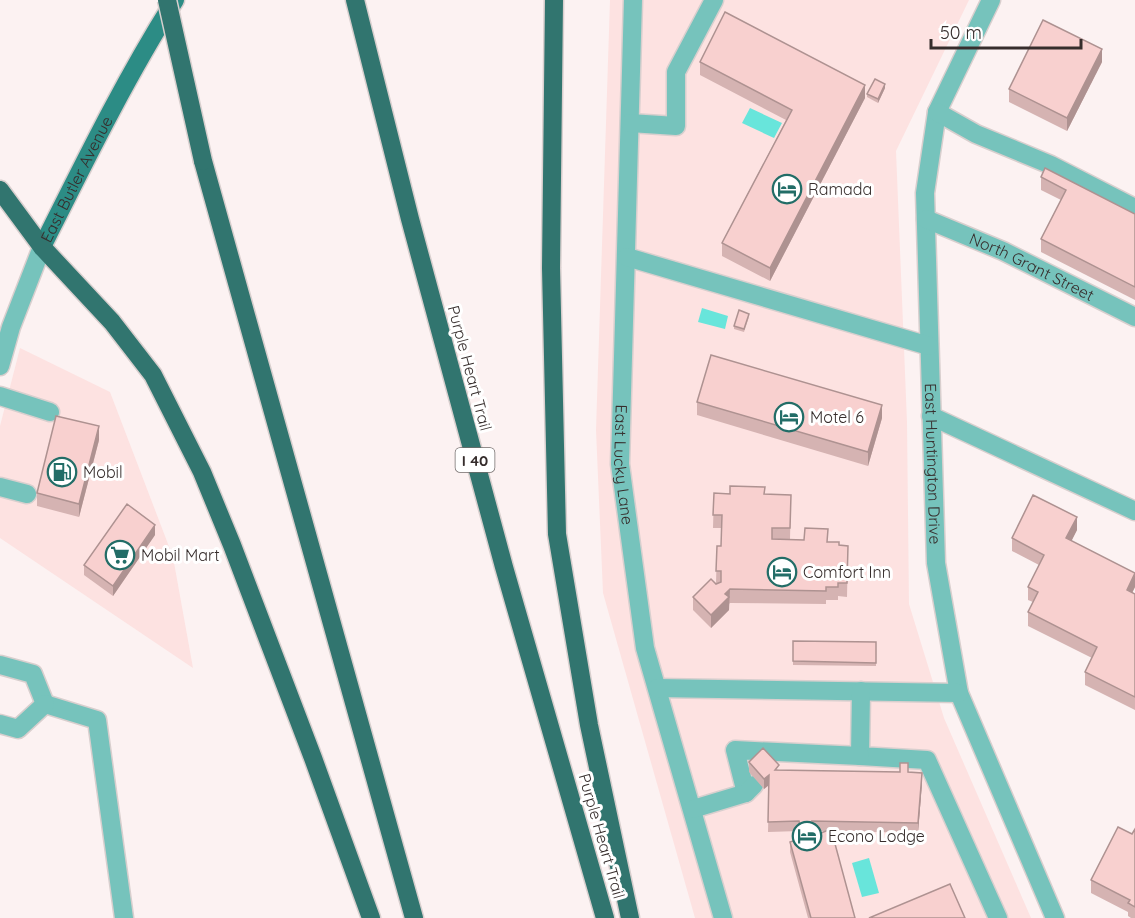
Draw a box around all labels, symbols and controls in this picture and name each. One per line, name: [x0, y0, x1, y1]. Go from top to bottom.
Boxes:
scale bar: [931, 12, 1081, 50]
text: 50 m: [940, 21, 982, 44]
street label: East Butler Avenue: [36, 113, 117, 246]
hotel icon: Ramada: [771, 173, 803, 205]
place label: Ramada: [808, 179, 872, 199]
street label: North Grant Street: [966, 228, 1097, 305]
street label: Purple Heart Trail: [444, 303, 496, 433]
street label: East Huntington Drive: [921, 383, 945, 545]
hotel icon: Motel 6: [773, 401, 805, 433]
street label: East Lucky Lane: [610, 404, 638, 526]
place label: Motel 6: [810, 407, 864, 427]
road number: I 40: [456, 448, 494, 472]
fuel station icon: Mobil: [46, 456, 78, 488]
place label: Mobil: [83, 462, 123, 482]
supermarket icon: Mobil Mart: [104, 539, 136, 571]
place label: Mobil Mart: [141, 545, 220, 565]
hotel icon: Comfort Inn: [766, 556, 798, 588]
place label: Comfort Inn: [803, 562, 891, 582]
street label: Purple Heart Trail: [575, 771, 629, 901]
hotel icon: Econo Lodge: [791, 820, 823, 852]
place label: Econo Lodge: [828, 826, 925, 846]

